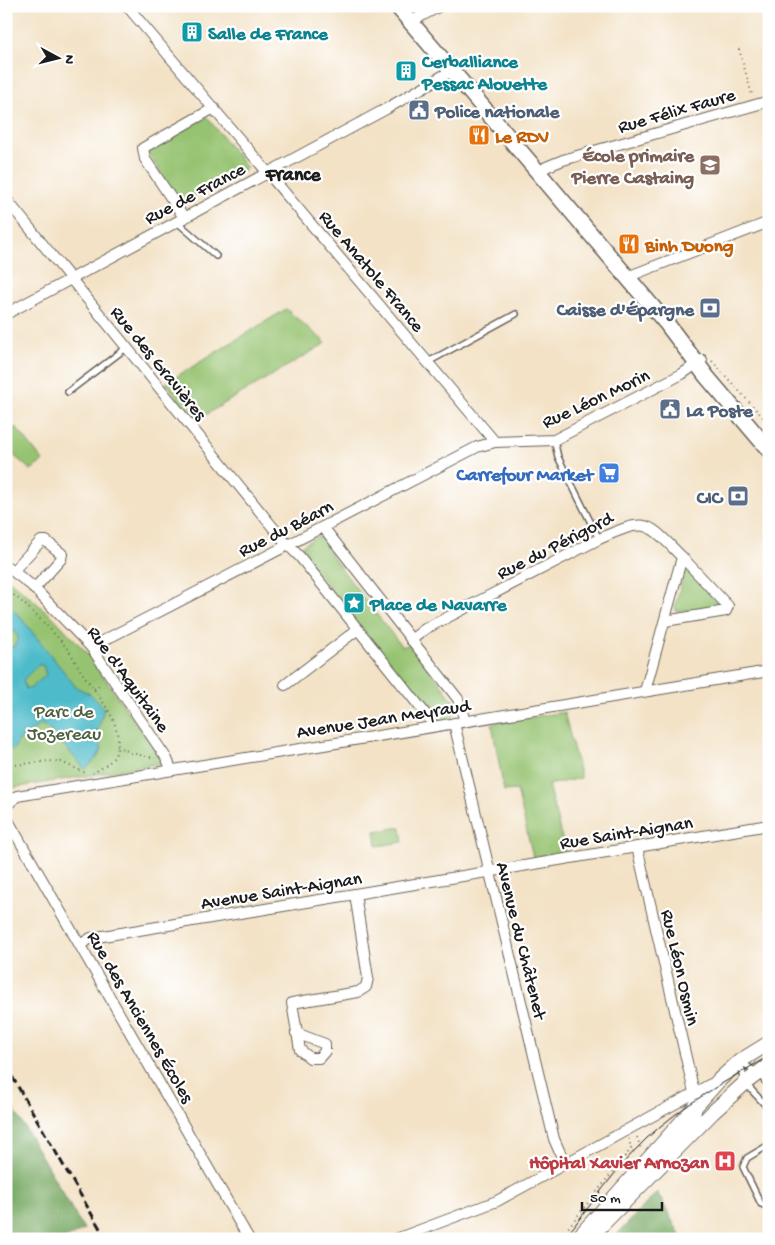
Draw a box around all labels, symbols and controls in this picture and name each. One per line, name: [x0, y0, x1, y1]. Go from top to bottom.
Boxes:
building icon: Salle de France: [180, 20, 204, 44]
place label: Salle de France: [208, 24, 329, 47]
north arrow: [32, 32, 82, 82]
place label: Cerballiance Pessac Alouette: [421, 52, 548, 97]
text: N: [59, 54, 77, 65]
building icon: Cerballiance Pessac Alouette: [394, 59, 418, 83]
street label: Rue Félix Faure: [616, 85, 739, 140]
public building icon: Police nationale: [407, 98, 431, 122]
place label: Police nationale: [434, 102, 560, 125]
restaurant icon: Le RDV: [467, 123, 491, 147]
place label: Le RDV: [495, 127, 550, 150]
place label: École primaire Pierre Castaing: [571, 146, 695, 191]
school or university icon: École primaire Pierre Castaing: [698, 153, 722, 177]
street label: Rue de France: [141, 159, 250, 231]
district label: France: [264, 165, 321, 188]
street label: Rue Anatole France: [313, 206, 428, 338]
restaurant icon: Binh Duong: [617, 232, 641, 256]
place label: Binh Duong: [644, 236, 734, 259]
bank icon: Caisse d'Épargne: [698, 296, 722, 320]
place label: Caisse d'Épargne: [556, 300, 695, 323]
street label: Rue des Gravières: [104, 302, 211, 427]
street label: Rue Léon Morin: [539, 365, 654, 435]
public building icon: La Poste: [658, 397, 682, 421]
place label: La Poste: [686, 401, 754, 424]
supermarket icon: Carrefour Market: [597, 461, 621, 485]
place label: Carrefour Market: [456, 465, 595, 488]
bank icon: CIC: [726, 484, 750, 508]
place label: CIC: [696, 488, 724, 511]
street label: Rue du Béarn: [235, 496, 338, 564]
street label: Rue du Périgord: [494, 507, 619, 586]
place icon: Place de Navarre: [342, 591, 366, 615]
place label: Place de Navarre: [369, 595, 508, 618]
street label: Rue d'Aquitaine: [81, 622, 174, 738]
street label: Avenue Jean Meyraud: [295, 695, 474, 746]
park label: Parc de Jozereau: [27, 702, 101, 747]
street label: Rue Saint-Aignan: [558, 813, 695, 856]
street label: Avenue du Châtenet: [489, 860, 551, 1024]
street label: Avenue Saint-Aignan: [199, 868, 364, 917]
street label: Rue Léon Osmin: [654, 908, 703, 1028]
street label: Rue des Anciennes Écoles: [80, 928, 198, 1109]
hospital icon: Hôpital Xavier Arnozan: [713, 1149, 737, 1173]
place label: Hôpital Xavier Arnozan: [529, 1153, 710, 1176]
scale bar: [582, 1180, 662, 1212]
text: 50 m: [590, 1190, 621, 1208]

